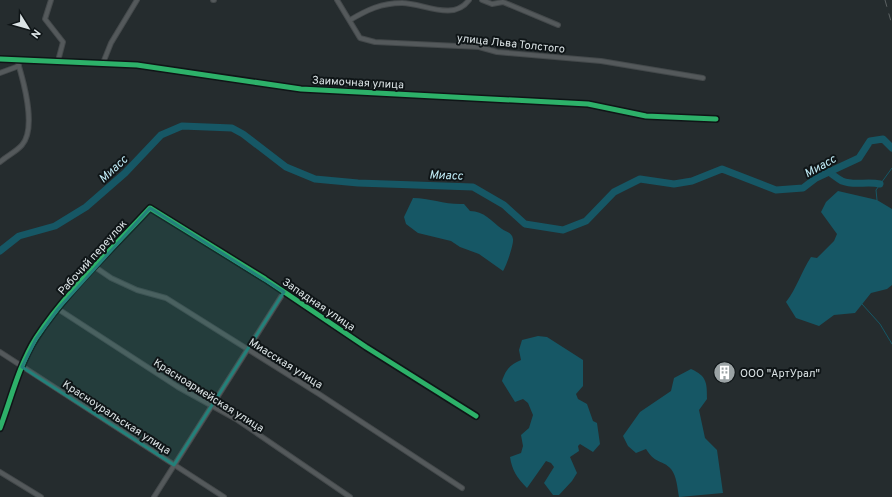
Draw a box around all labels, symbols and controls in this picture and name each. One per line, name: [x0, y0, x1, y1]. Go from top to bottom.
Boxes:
north arrow: [8, 8, 48, 48]
text: N: [27, 26, 43, 41]
street label: улица Льва Толстого: [456, 31, 566, 57]
street label: Заимочная улица: [312, 74, 405, 92]
water label: Миасс: [96, 152, 132, 187]
water label: Миасс: [802, 152, 839, 182]
water label: Миасс: [429, 167, 463, 185]
street label: Рабочий переулок: [55, 217, 130, 298]
street label: Западная улица: [279, 275, 358, 335]
street label: Миасская улица: [246, 335, 325, 392]
street label: Красноармейская улица: [151, 356, 267, 436]
building icon: ООО "АртУрал": [712, 360, 738, 386]
place label: ООО "АртУрал": [740, 367, 820, 381]
street label: Красноуральская улица: [60, 378, 173, 458]

